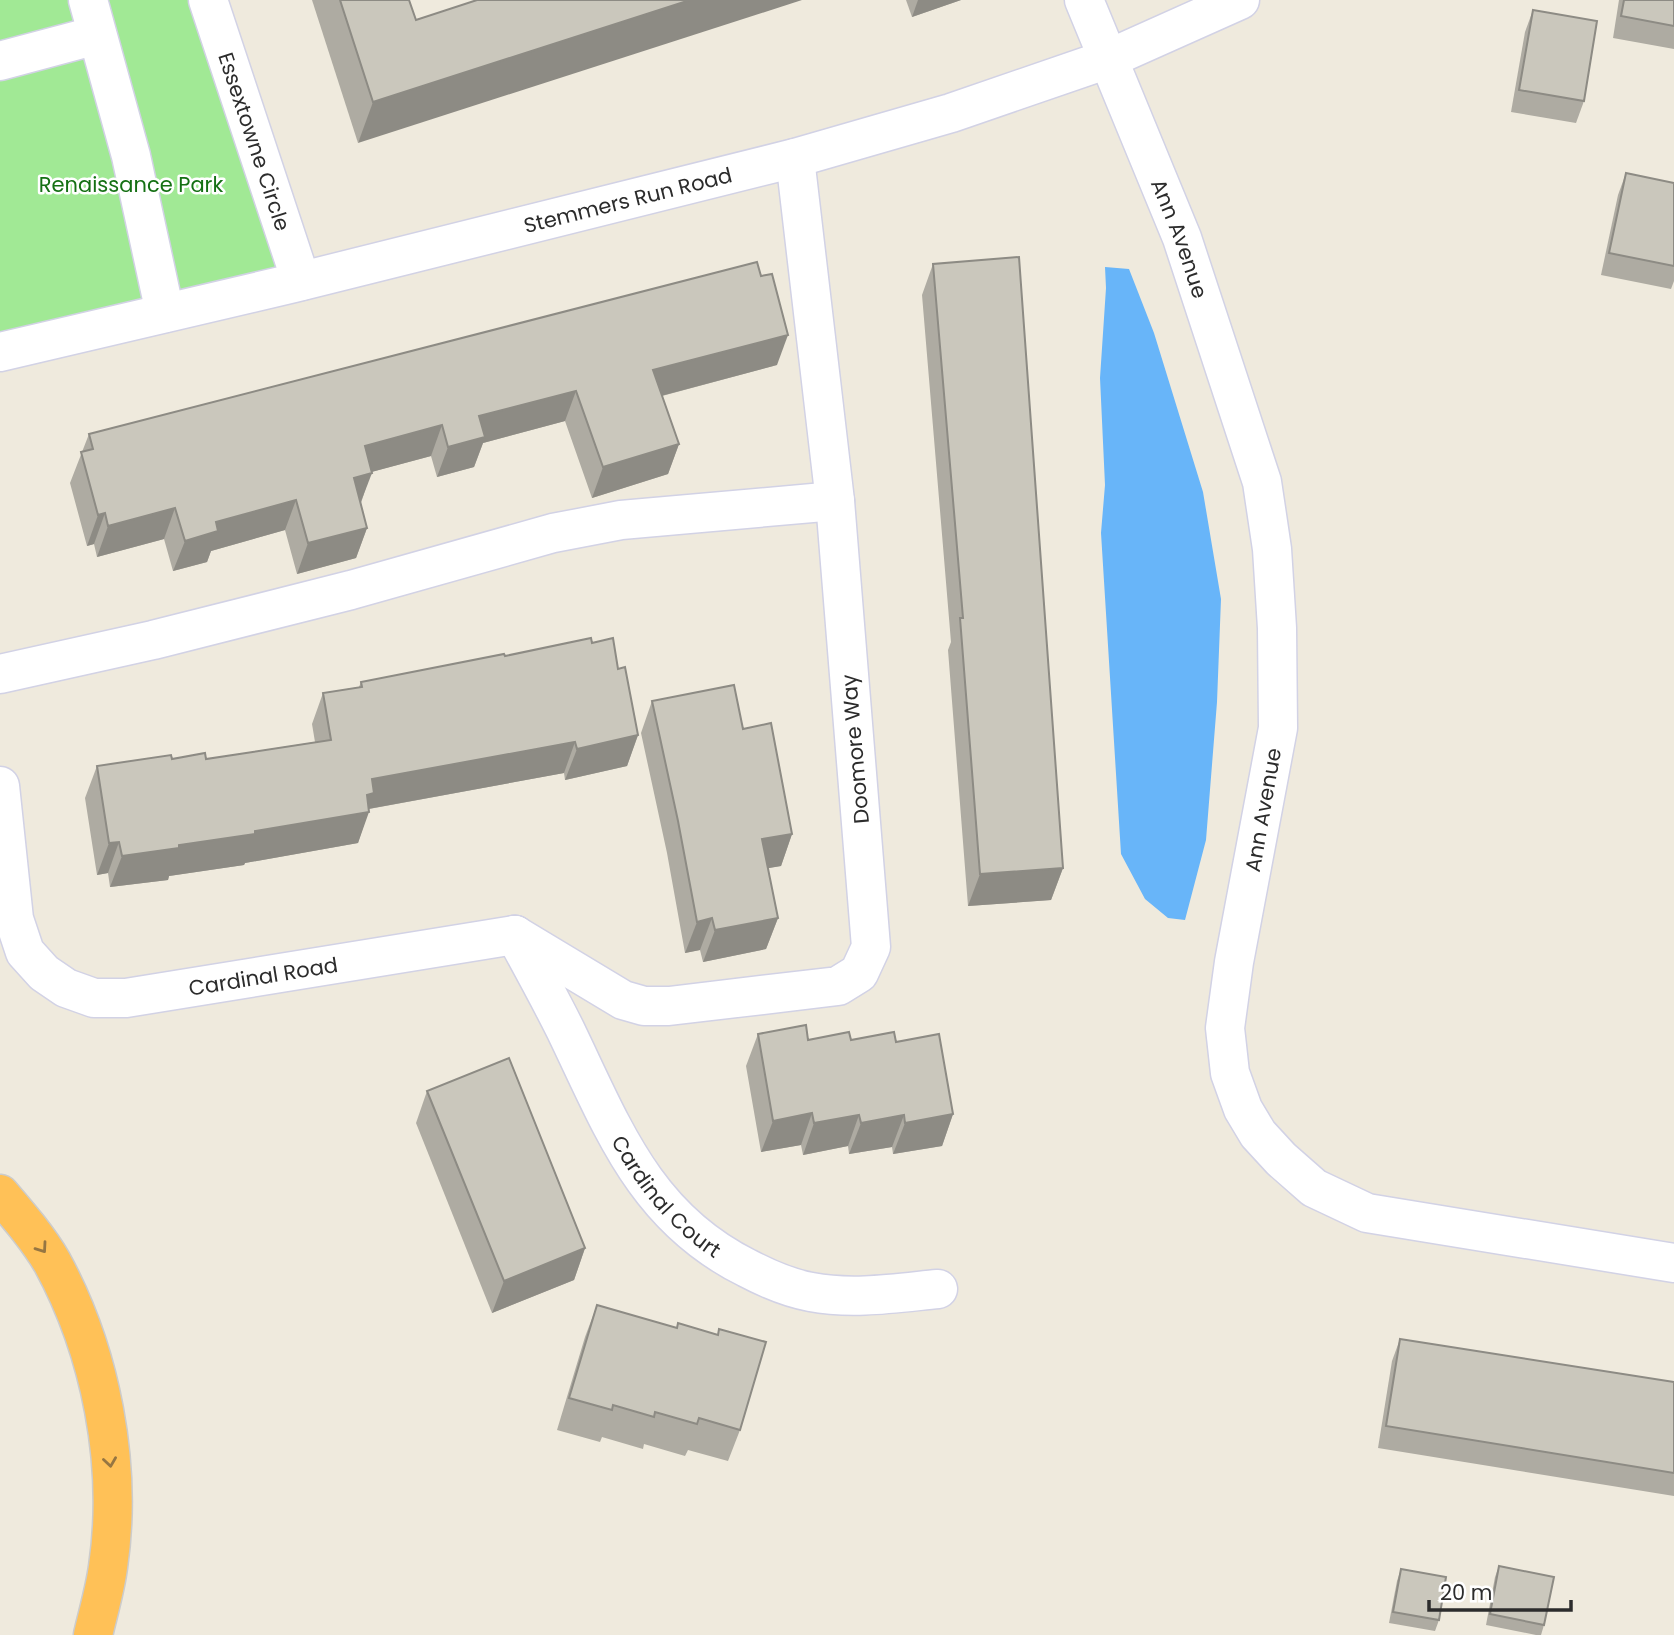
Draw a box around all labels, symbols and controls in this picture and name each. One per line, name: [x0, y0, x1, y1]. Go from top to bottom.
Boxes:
street label: Essextowne Circle: [212, 48, 298, 235]
street label: Stemmers Run Road: [521, 160, 735, 240]
park label: Renaissance Park: [39, 170, 223, 199]
street label: Ann Avenue: [1145, 174, 1215, 302]
street label: Doomore Way: [834, 673, 876, 825]
street label: Ann Avenue: [1238, 746, 1288, 874]
street label: Cardinal Road: [186, 949, 340, 1002]
street label: Cardinal Court: [605, 1130, 727, 1264]
one-way arrow: [34, 1240, 46, 1253]
one-way arrow: [103, 1457, 118, 1468]
scale bar: [1429, 1568, 1571, 1612]
text: 20 m: [1440, 1578, 1493, 1607]

